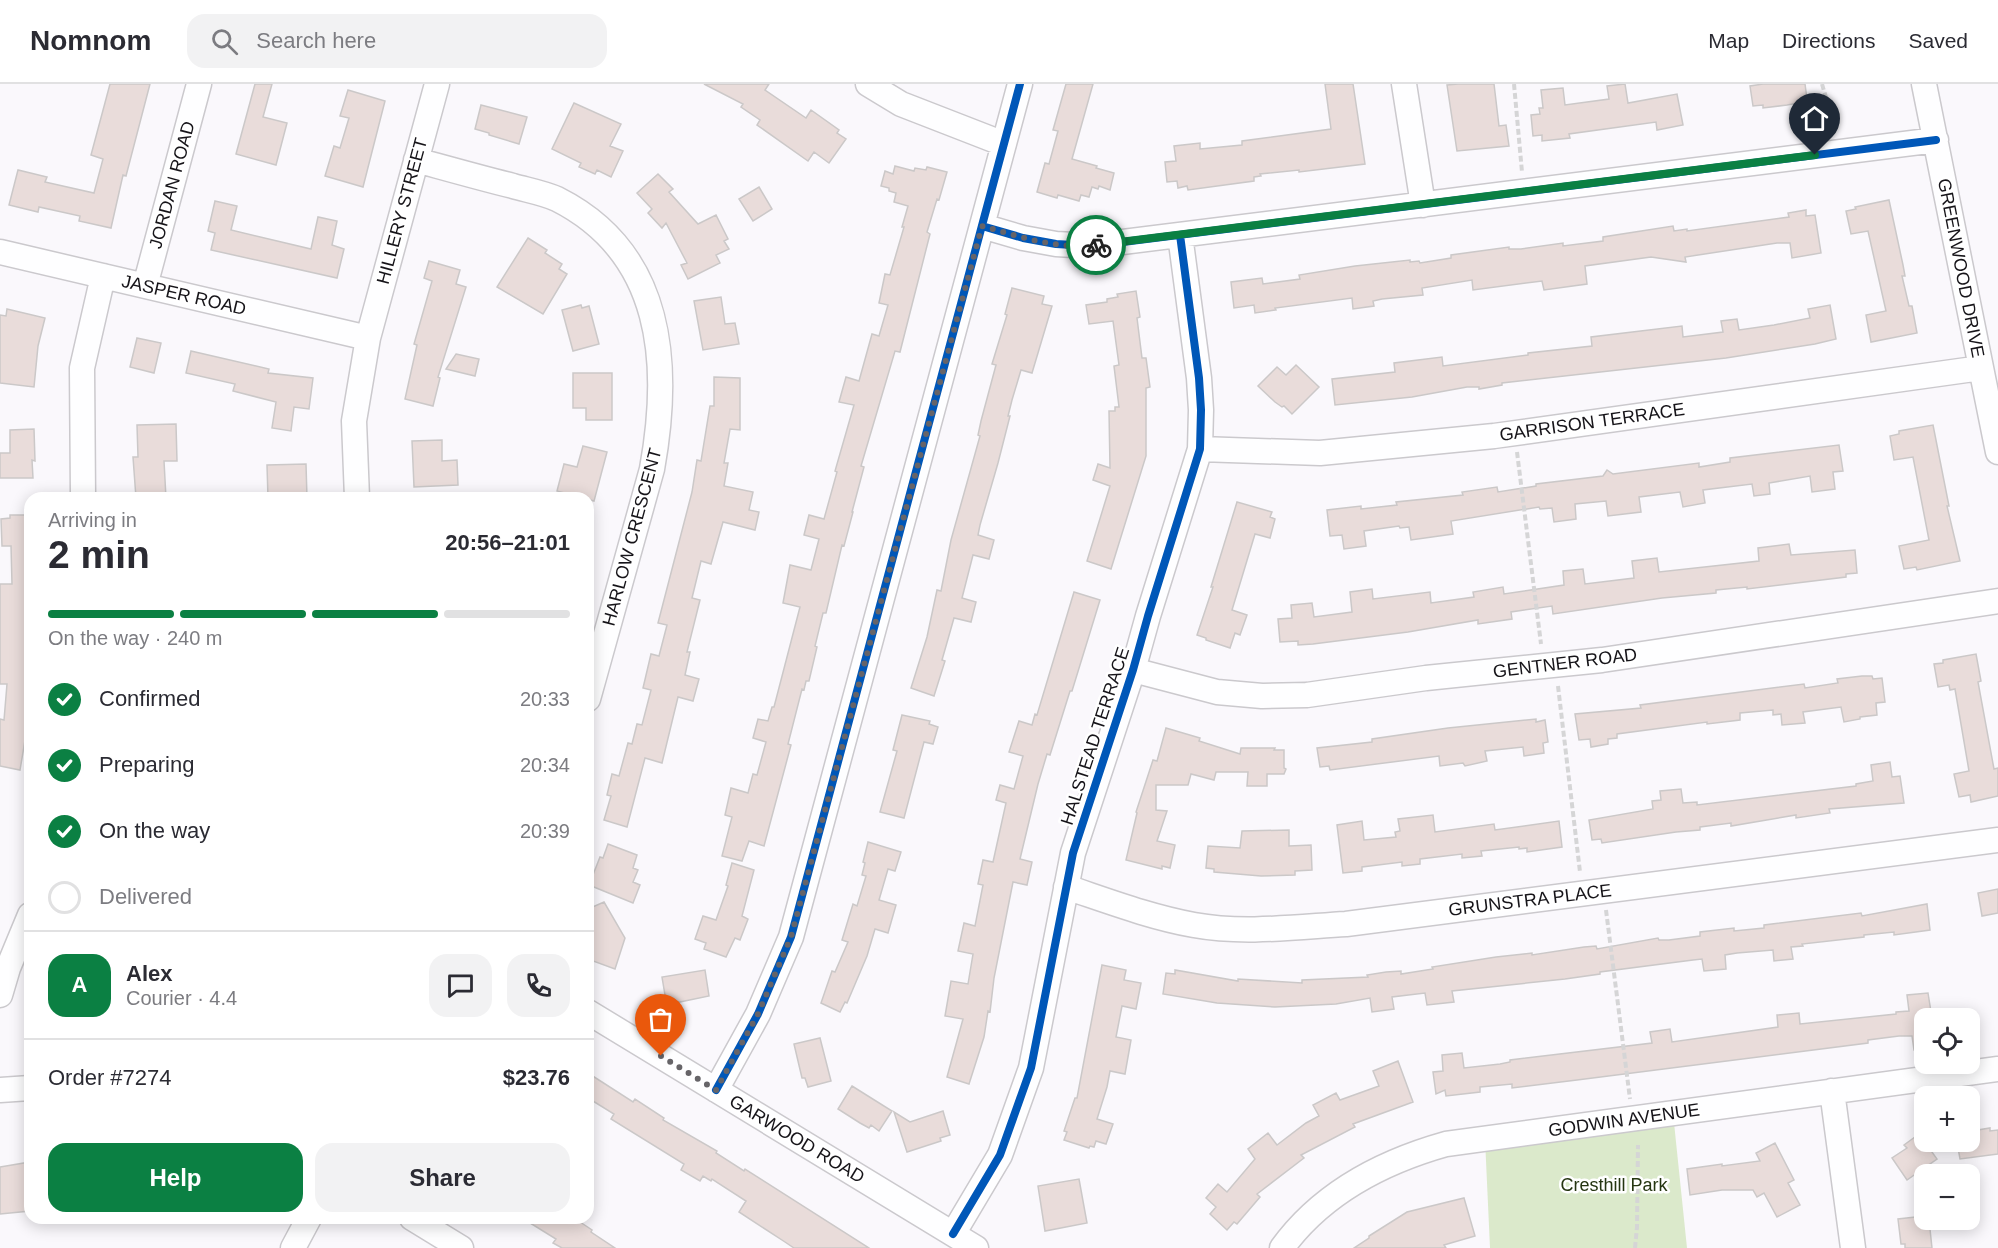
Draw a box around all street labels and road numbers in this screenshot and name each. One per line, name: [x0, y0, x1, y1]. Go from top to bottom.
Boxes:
street label: JORDAN ROAD: [145, 119, 199, 251]
street label: HILLERY STREET: [373, 136, 431, 286]
street label: GREENWOOD DRIVE: [1934, 177, 1988, 359]
street label: JASPER ROAD: [120, 271, 248, 319]
street label: GARRISON TERRACE: [1498, 399, 1686, 445]
street label: HARLOW CRESCENT: [599, 446, 665, 628]
street label: GENTNER ROAD: [1492, 644, 1638, 682]
street label: HALSTEAD TERRACE: [1057, 645, 1133, 827]
street label: GRUNSTRA PLACE: [1447, 880, 1613, 920]
street label: GARWOOD ROAD: [726, 1091, 868, 1187]
street label: GODWIN AVENUE: [1547, 1099, 1701, 1141]

